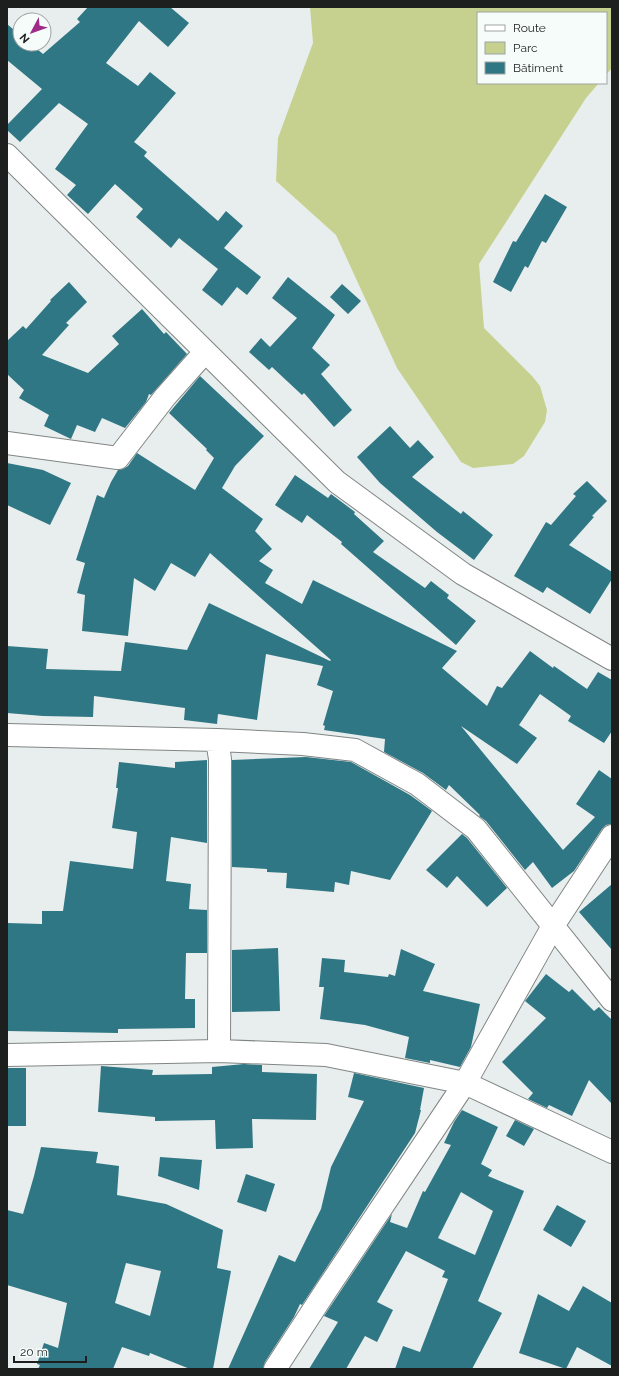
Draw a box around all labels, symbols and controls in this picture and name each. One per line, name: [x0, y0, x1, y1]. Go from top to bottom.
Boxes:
north arrow: [12, 12, 52, 52]
legend: [477, 12, 607, 84]
text: Route: [513, 21, 546, 35]
text: N: [17, 31, 32, 46]
text: Parc: [513, 41, 538, 55]
text: Bâtiment: [513, 61, 563, 75]
scale bar: [14, 1338, 86, 1364]
text: 20 m: [20, 1345, 48, 1359]

